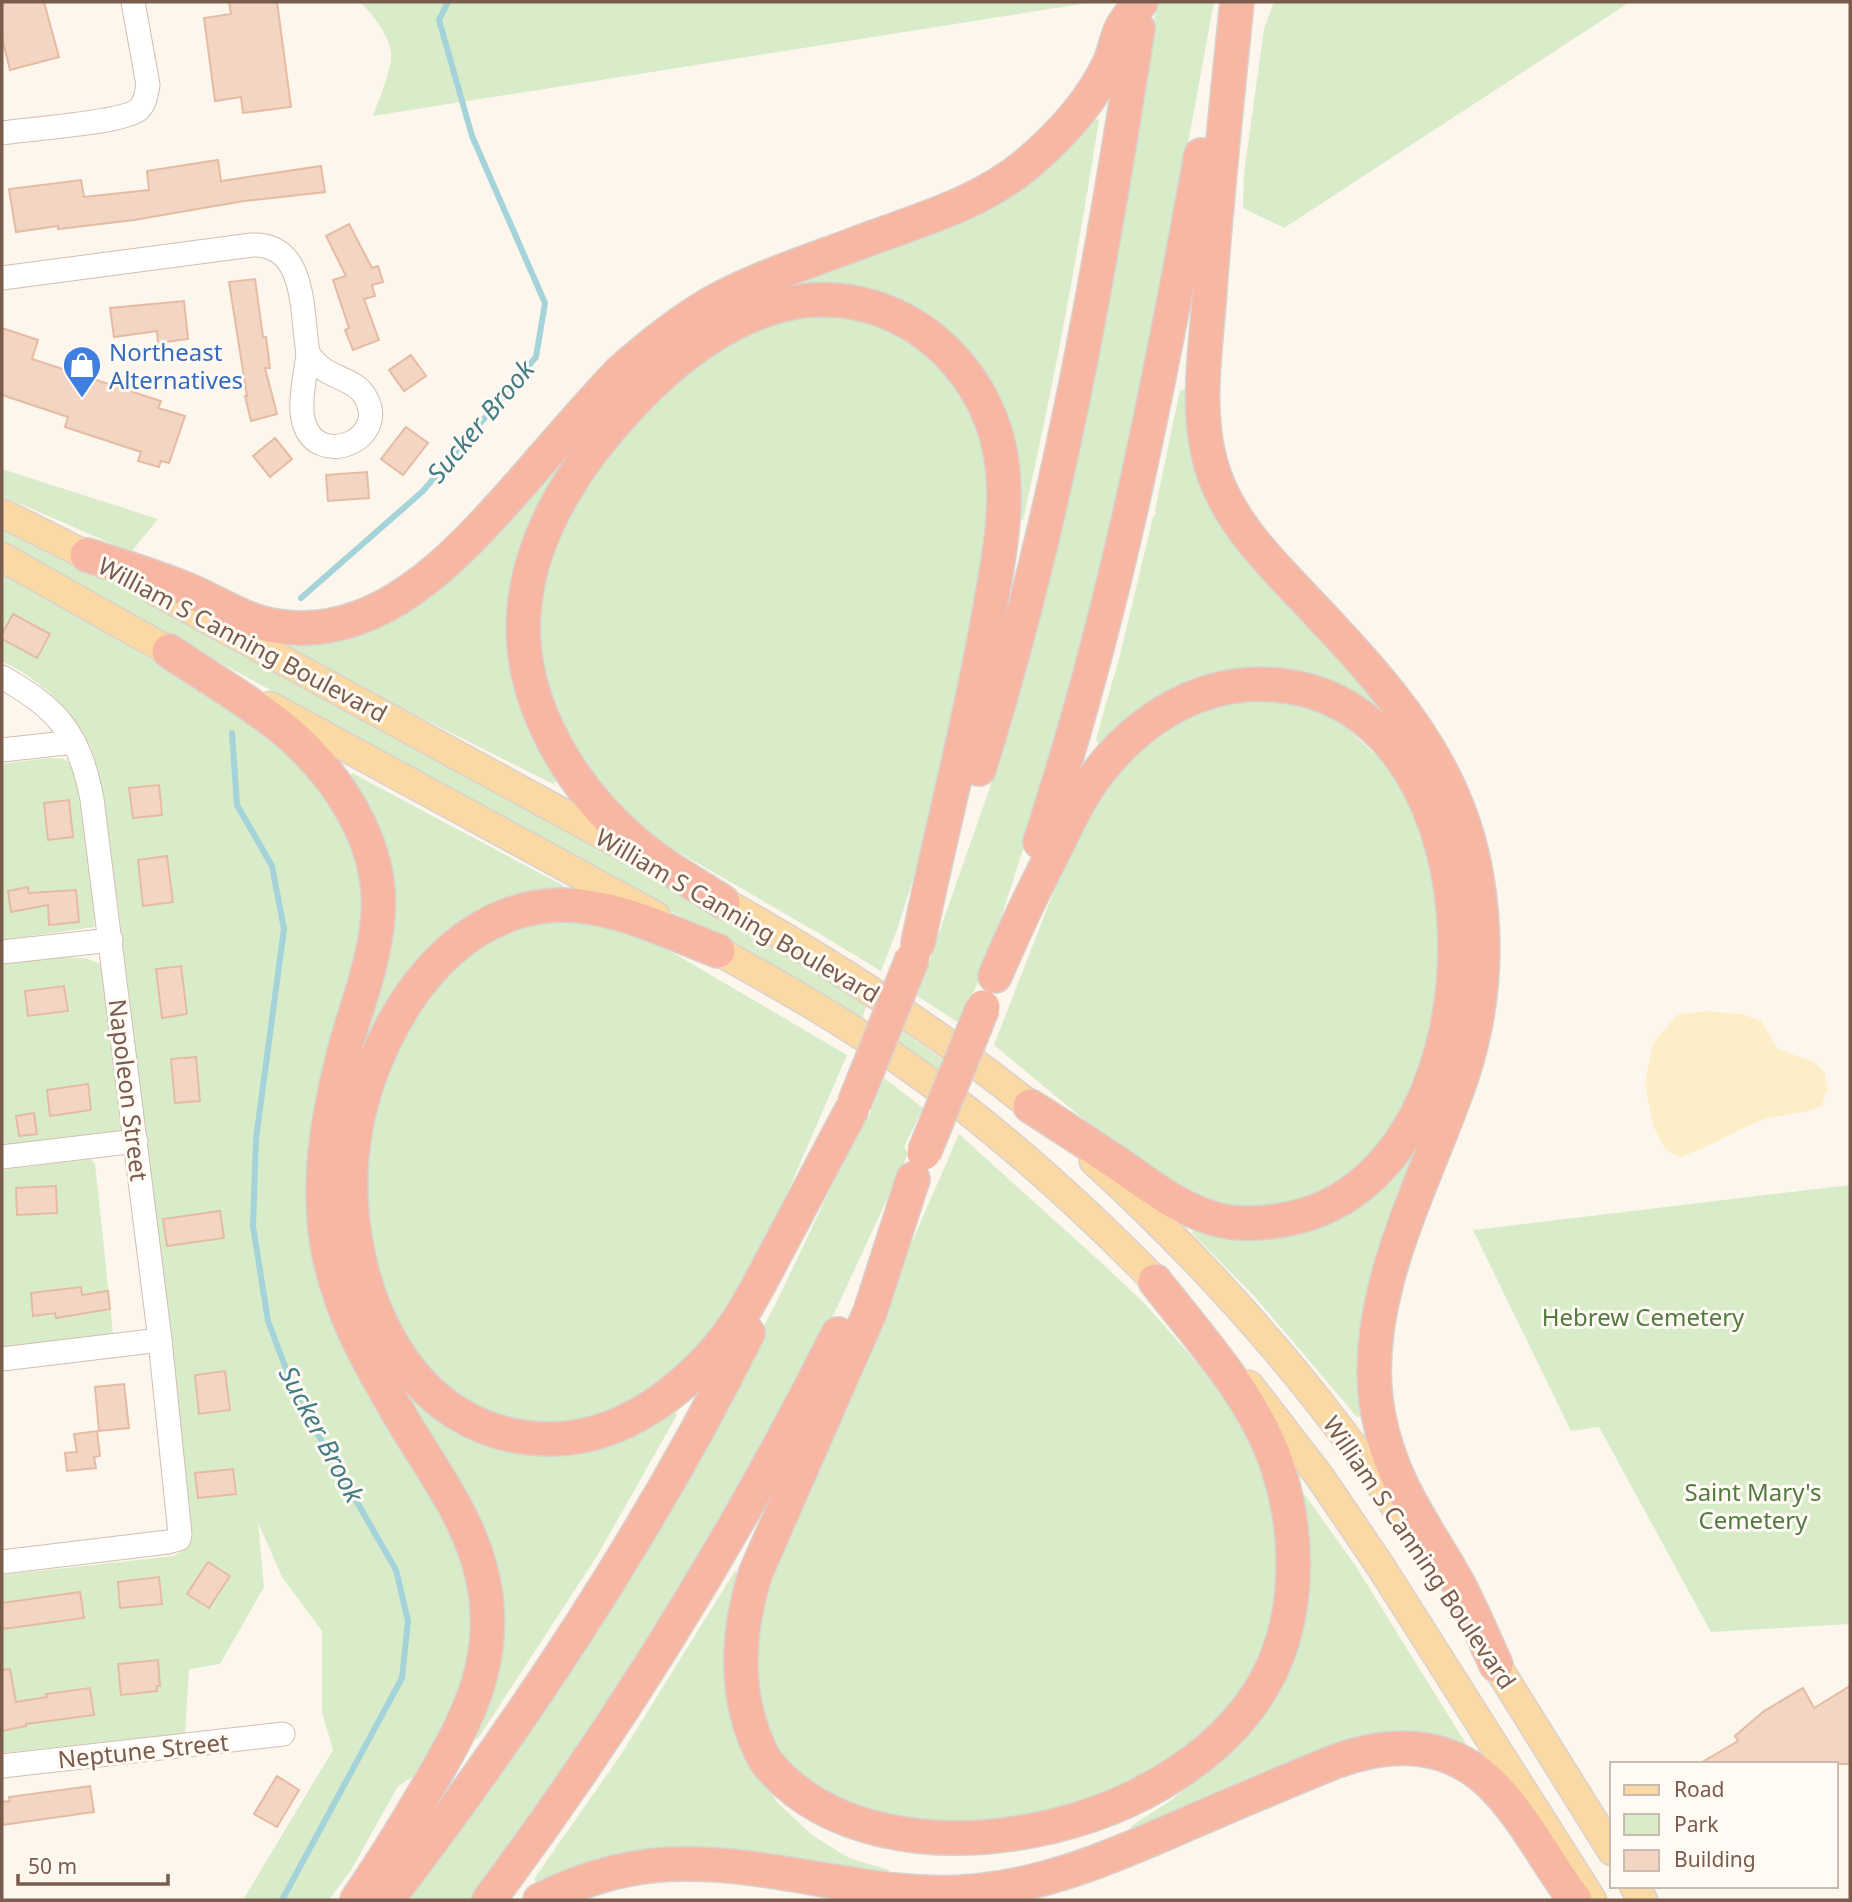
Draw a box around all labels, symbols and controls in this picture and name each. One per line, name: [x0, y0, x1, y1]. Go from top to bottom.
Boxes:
place label: Northeast Alternatives: [109, 335, 243, 396]
shop icon: Northeast Alternatives: [61, 344, 103, 399]
water label: Sucker Brook: [418, 351, 543, 490]
street label: William S Canning Boulevard: [93, 549, 393, 729]
street label: William S Canning Boulevard: [590, 820, 886, 1010]
street label: Napoleon Street: [101, 997, 157, 1183]
park label: Hebrew Cemetery: [1542, 1300, 1745, 1333]
water label: Sucker Brook: [271, 1359, 374, 1510]
street label: William S Canning Boulevard: [1316, 1409, 1524, 1695]
park label: Saint Mary's Cemetery: [1684, 1475, 1822, 1536]
street label: Neptune Street: [56, 1725, 230, 1775]
legend: [1610, 1762, 1838, 1888]
text: Road: [1674, 1775, 1724, 1803]
text: Park: [1674, 1810, 1719, 1838]
scale bar: [18, 1842, 168, 1886]
text: Building: [1674, 1845, 1756, 1873]
text: 50 m: [28, 1852, 77, 1880]

